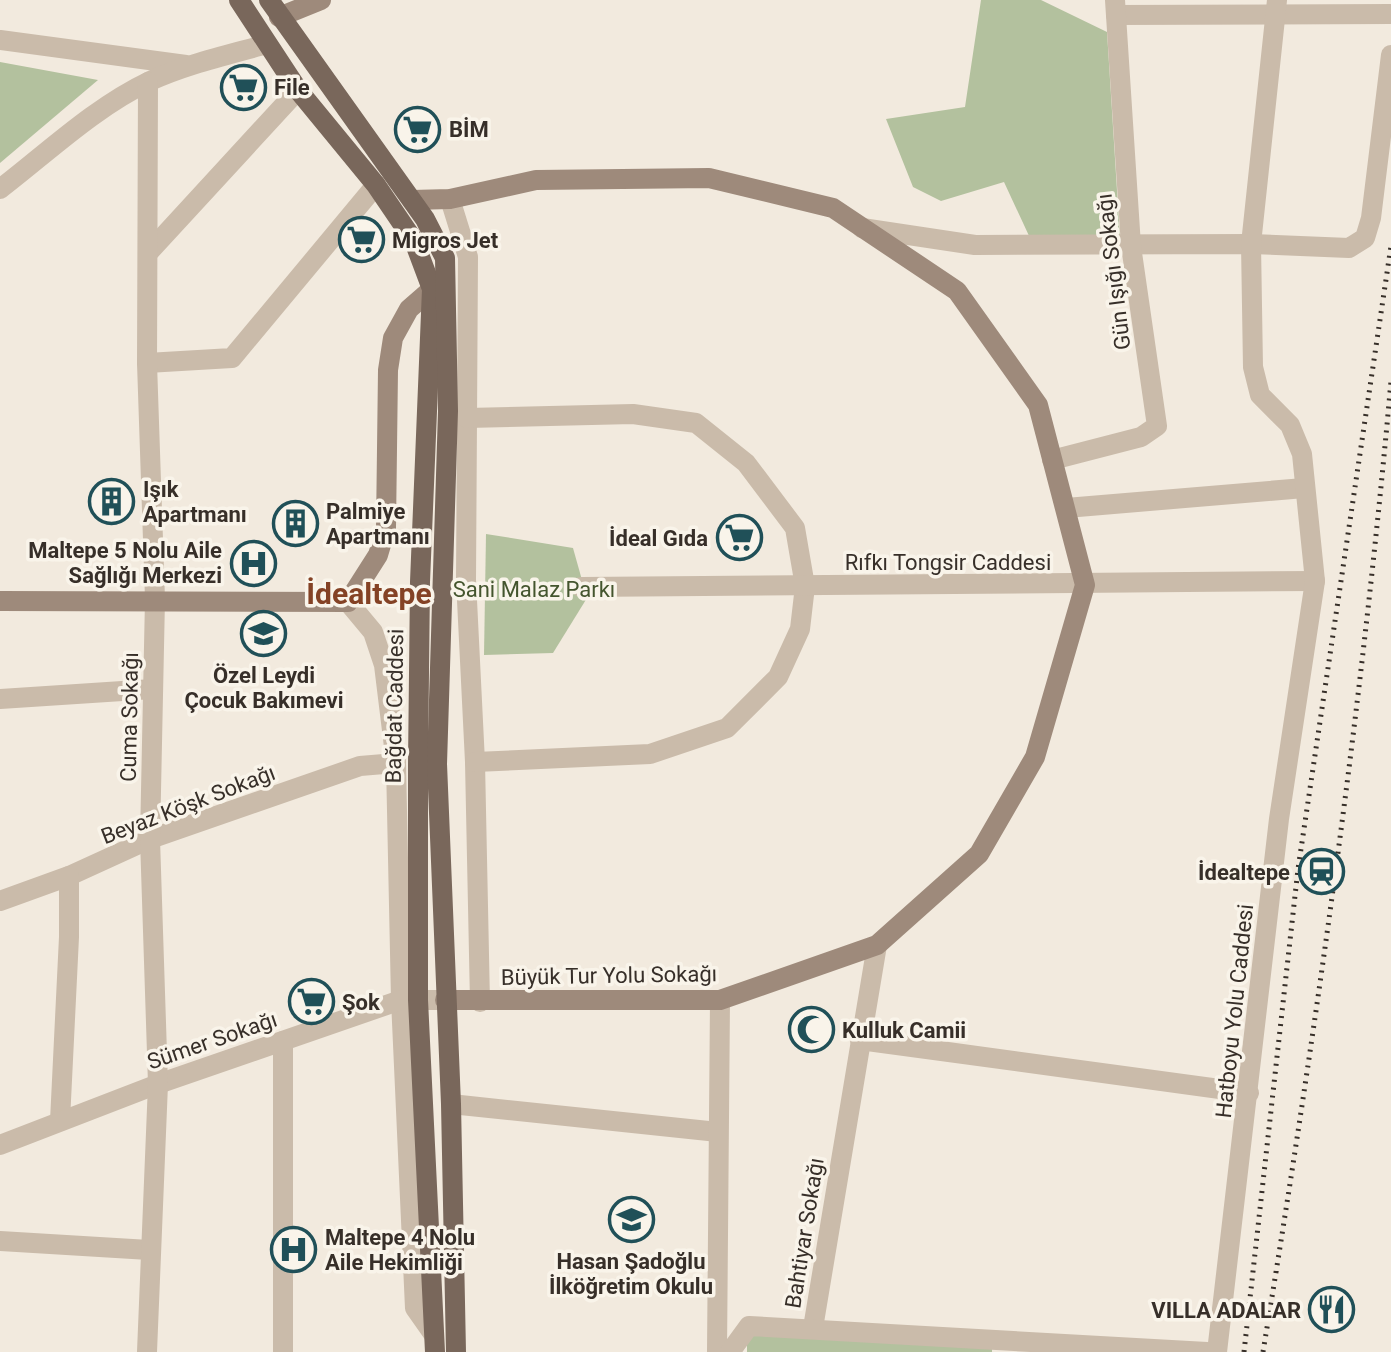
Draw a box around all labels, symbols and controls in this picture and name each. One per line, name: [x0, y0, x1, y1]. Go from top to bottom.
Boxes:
supermarket icon: File: [219, 63, 267, 111]
place label: File: [274, 75, 310, 100]
supermarket icon: BİM: [394, 105, 442, 153]
place label: BİM: [449, 117, 489, 142]
street label: Gün Işığı Sokağı: [1092, 192, 1135, 352]
supermarket icon: Migros Jet: [337, 216, 385, 264]
place label: Migros Jet: [392, 228, 499, 253]
place label: Işık Apartmanı: [143, 477, 247, 527]
building icon: Işık Apartmanı: [88, 478, 136, 526]
place label: Palmiye Apartmanı: [326, 499, 430, 549]
building icon: Palmiye Apartmanı: [271, 500, 319, 548]
supermarket icon: İdeal Gıda: [715, 514, 763, 562]
place label: İdeal Gıda: [609, 526, 708, 551]
place label: Maltepe 5 Nolu Aile Sağlığı Merkezi: [28, 538, 222, 588]
hospital icon: Maltepe 5 Nolu Aile Sağlığı Merkezi: [229, 539, 277, 587]
street label: Rıfkı Tongsir Caddesi: [845, 550, 1051, 575]
district label: İdealtepe: [306, 576, 432, 611]
park label: Sani Malaz Parkı: [453, 577, 615, 602]
school or university icon: Özel Leydi Çocuk Bakımevi: [240, 610, 288, 658]
street label: Bağdat Caddesi: [381, 629, 408, 783]
street label: Cuma Sokağı: [116, 652, 143, 782]
place label: Özel Leydi Çocuk Bakımevi: [184, 663, 344, 713]
street label: Beyaz Köşk Sokağı: [98, 760, 279, 849]
station icon: İdealtepe: [1297, 848, 1345, 896]
place label: İdealtepe: [1198, 860, 1290, 885]
street label: Hatboyu Yolu Caddesi: [1211, 903, 1258, 1119]
street label: Büyük Tur Yolu Sokağı: [501, 961, 717, 990]
supermarket icon: Şok: [287, 978, 335, 1026]
place label: Şok: [342, 990, 380, 1015]
mosque icon: Kulluk Camii: [787, 1006, 835, 1054]
street label: Sümer Sokağı: [144, 1007, 280, 1074]
place label: Kulluk Camii: [842, 1018, 966, 1043]
street label: Bahtiyar Sokağı: [780, 1156, 829, 1310]
school or university icon: Hasan Şadoğlu İlköğretim Okulu: [607, 1196, 655, 1244]
place label: Maltepe 4 Nolu Aile Hekimliği: [325, 1225, 475, 1275]
hospital icon: Maltepe 4 Nolu Aile Hekimliği: [270, 1226, 318, 1274]
place label: Hasan Şadoğlu İlköğretim Okulu: [549, 1249, 713, 1299]
restaurant icon: VILLA ADALAR: [1308, 1286, 1356, 1334]
place label: VILLA ADALAR: [1151, 1298, 1301, 1323]

